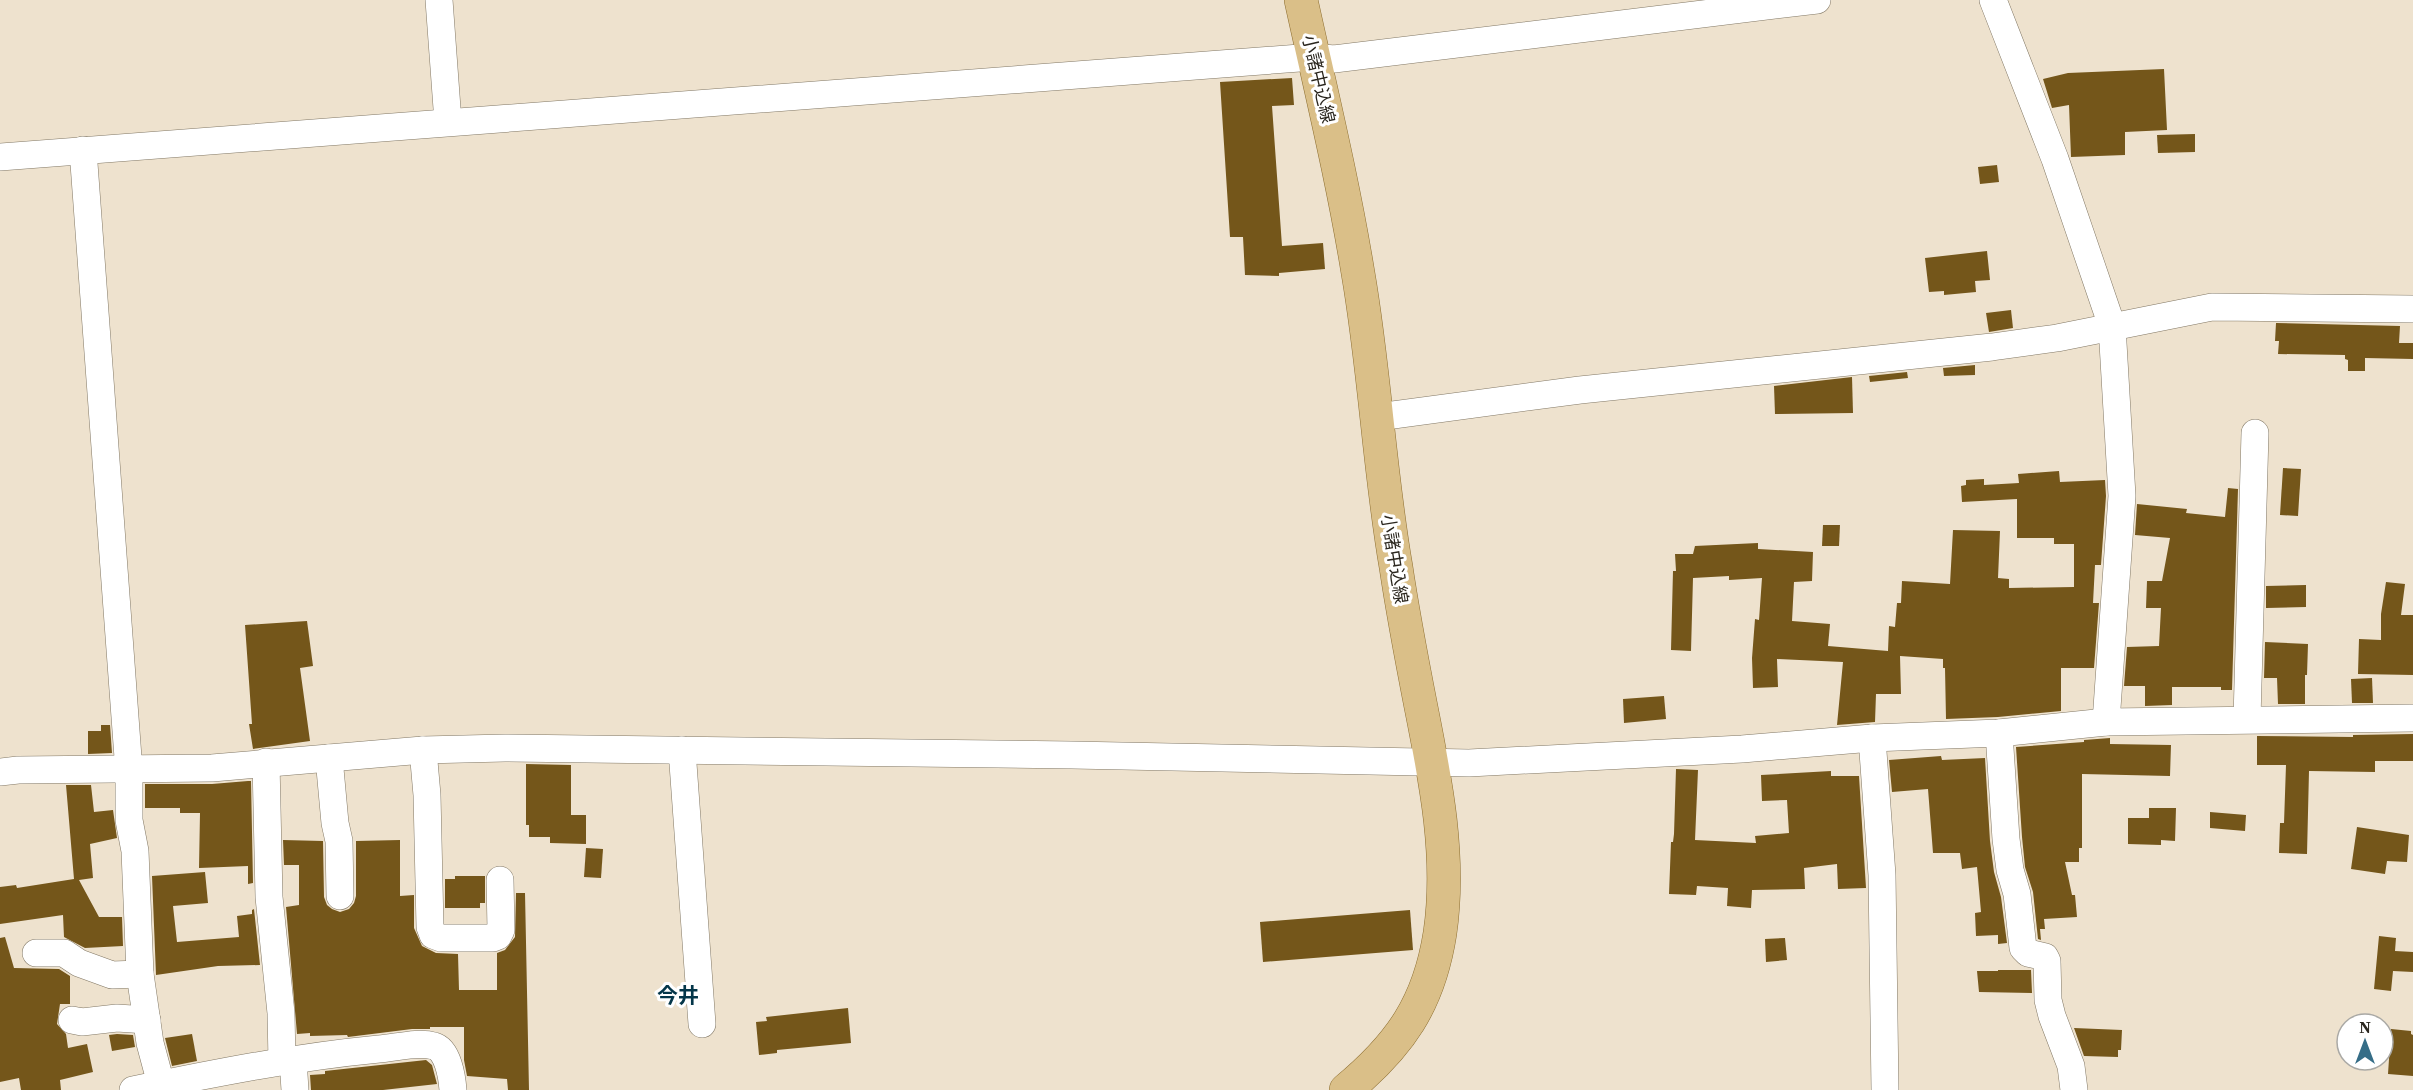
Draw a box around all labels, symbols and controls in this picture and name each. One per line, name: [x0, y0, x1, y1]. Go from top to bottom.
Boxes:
street label: 小諸中込線: [1297, 32, 1341, 126]
street label: 小諸中込線: [1376, 513, 1414, 605]
district label: 今井: [657, 981, 699, 1010]
north arrow: [2335, 1012, 2395, 1072]
text: N: [2359, 1016, 2371, 1038]

